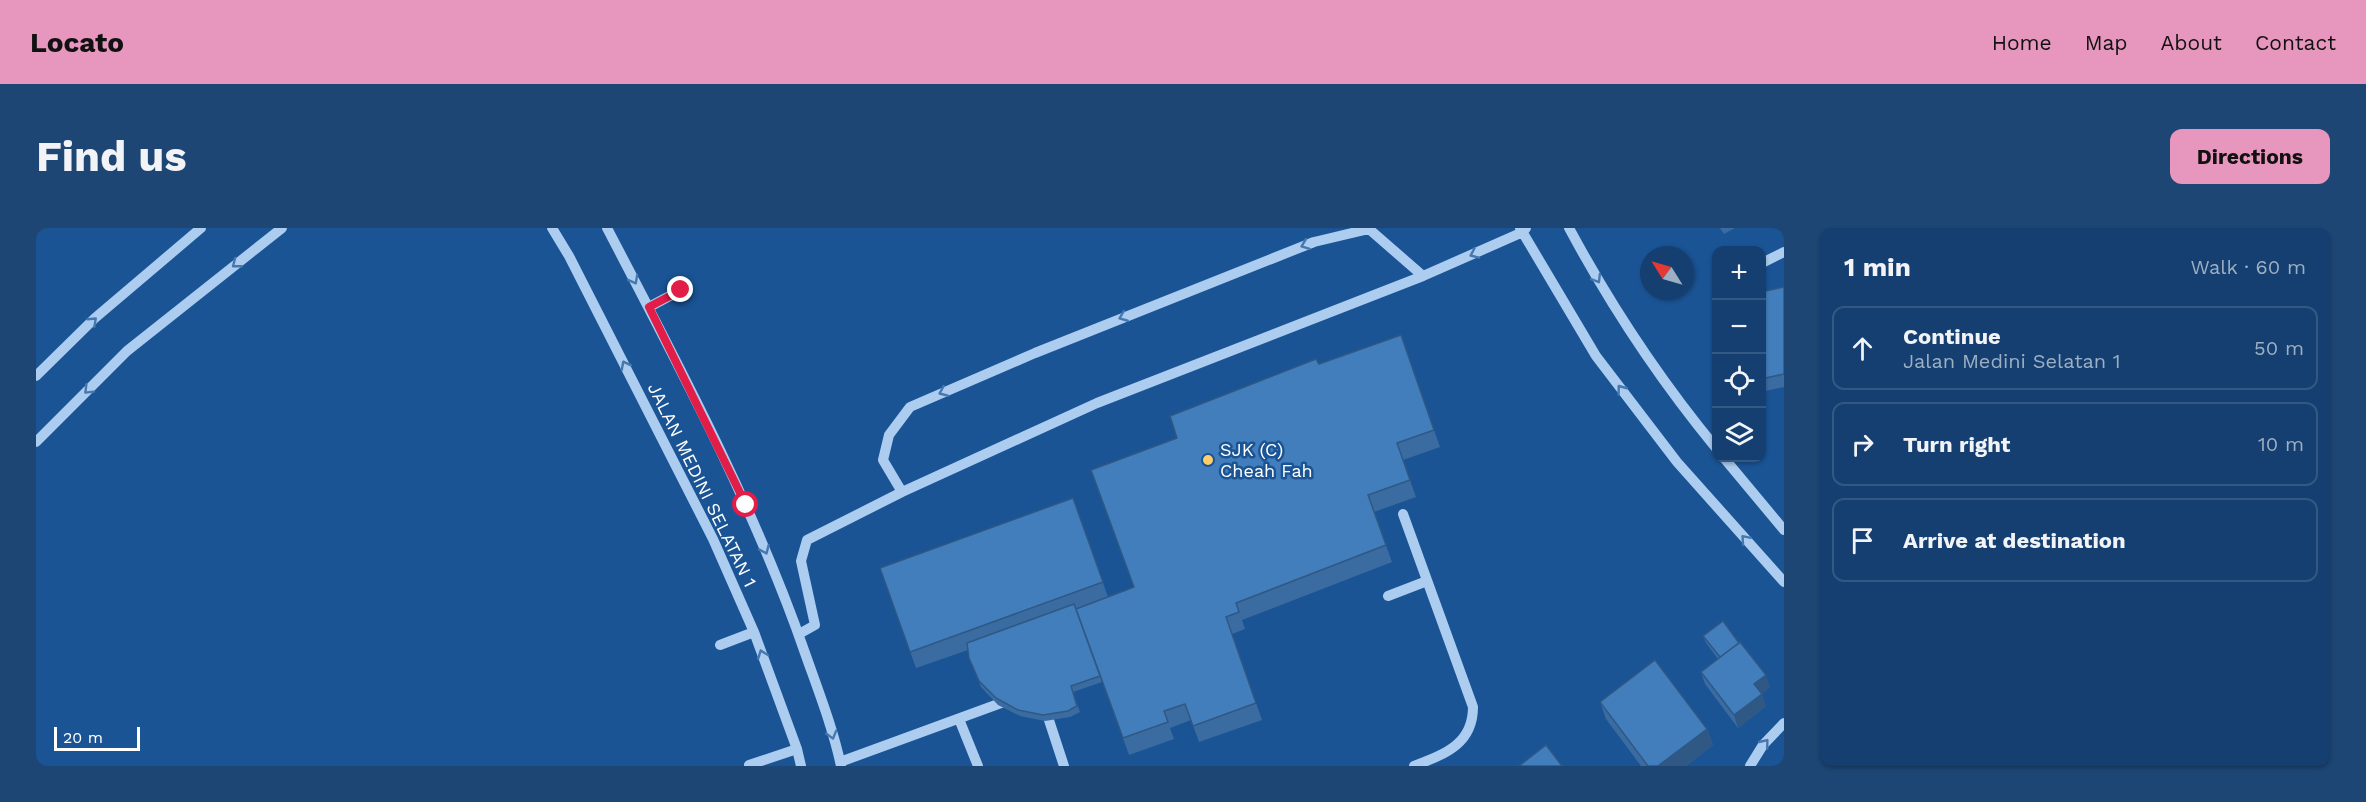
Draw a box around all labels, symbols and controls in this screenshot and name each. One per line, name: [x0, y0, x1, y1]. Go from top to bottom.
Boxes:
text: Locato: [30, 26, 124, 59]
text: Home: [1992, 30, 2052, 55]
text: Map: [2085, 30, 2128, 55]
text: About: [2161, 30, 2222, 55]
text: Contact: [2255, 30, 2336, 55]
button: Directions: [2170, 129, 2330, 184]
text: Find us: [36, 132, 187, 181]
one-way arrow: [1300, 238, 1311, 250]
one-way arrow: [1470, 246, 1481, 258]
north arrow: [1640, 246, 1694, 300]
map controls: [1712, 246, 1766, 462]
button: +: [1712, 246, 1766, 300]
text: 1 min: [1844, 252, 1911, 282]
text: Walk · 60 m: [2191, 255, 2306, 279]
one-way arrow: [232, 257, 243, 268]
one-way arrow: [1590, 273, 1601, 283]
one-way arrow: [627, 274, 638, 284]
route end: [667, 276, 693, 302]
button: −: [1712, 300, 1766, 354]
one-way arrow: [1119, 310, 1130, 322]
one-way arrow: [86, 317, 97, 328]
text: Continue: [1903, 324, 2001, 349]
icon: ahead: [1846, 332, 1879, 365]
text: 50 m: [2254, 336, 2304, 360]
text: Jalan Medini Selatan 1: [1903, 349, 2120, 373]
button: locate: [1712, 354, 1766, 408]
one-way arrow: [620, 360, 632, 371]
street label: JALAN MEDINI SELATAN 1: [644, 379, 761, 590]
one-way arrow: [84, 383, 95, 394]
one-way arrow: [1617, 384, 1628, 395]
one-way arrow: [939, 385, 950, 397]
button: layers: [1712, 408, 1766, 462]
icon: right: [1846, 428, 1879, 461]
text: Turn right: [1903, 432, 2010, 457]
text: 10 m: [2258, 432, 2304, 456]
place label: SJK (C) Cheah Fah: [1220, 439, 1313, 481]
marker: SJK (C) Cheah Fah: [1201, 453, 1215, 467]
route start: [732, 491, 758, 517]
icon: arrive: [1846, 524, 1879, 557]
text: Arrive at destination: [1903, 528, 2126, 553]
one-way arrow: [1741, 535, 1752, 546]
one-way arrow: [758, 543, 770, 554]
one-way arrow: [757, 650, 770, 660]
scale bar: [54, 724, 140, 752]
text: 20 m: [63, 728, 103, 747]
one-way arrow: [825, 729, 837, 740]
one-way arrow: [1758, 739, 1769, 750]

